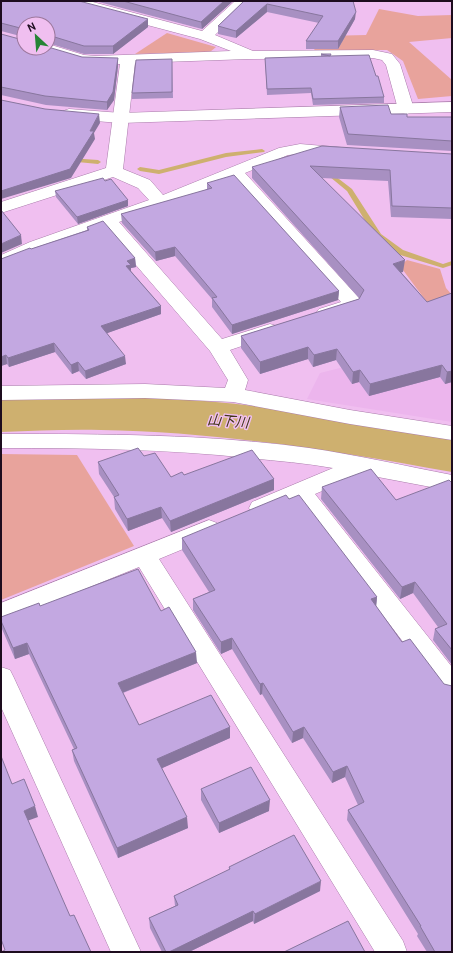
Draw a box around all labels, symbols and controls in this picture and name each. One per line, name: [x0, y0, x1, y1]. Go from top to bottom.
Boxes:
north arrow: [16, 16, 56, 56]
text: N: [25, 19, 38, 35]
water label: 山下川: [206, 410, 252, 432]

